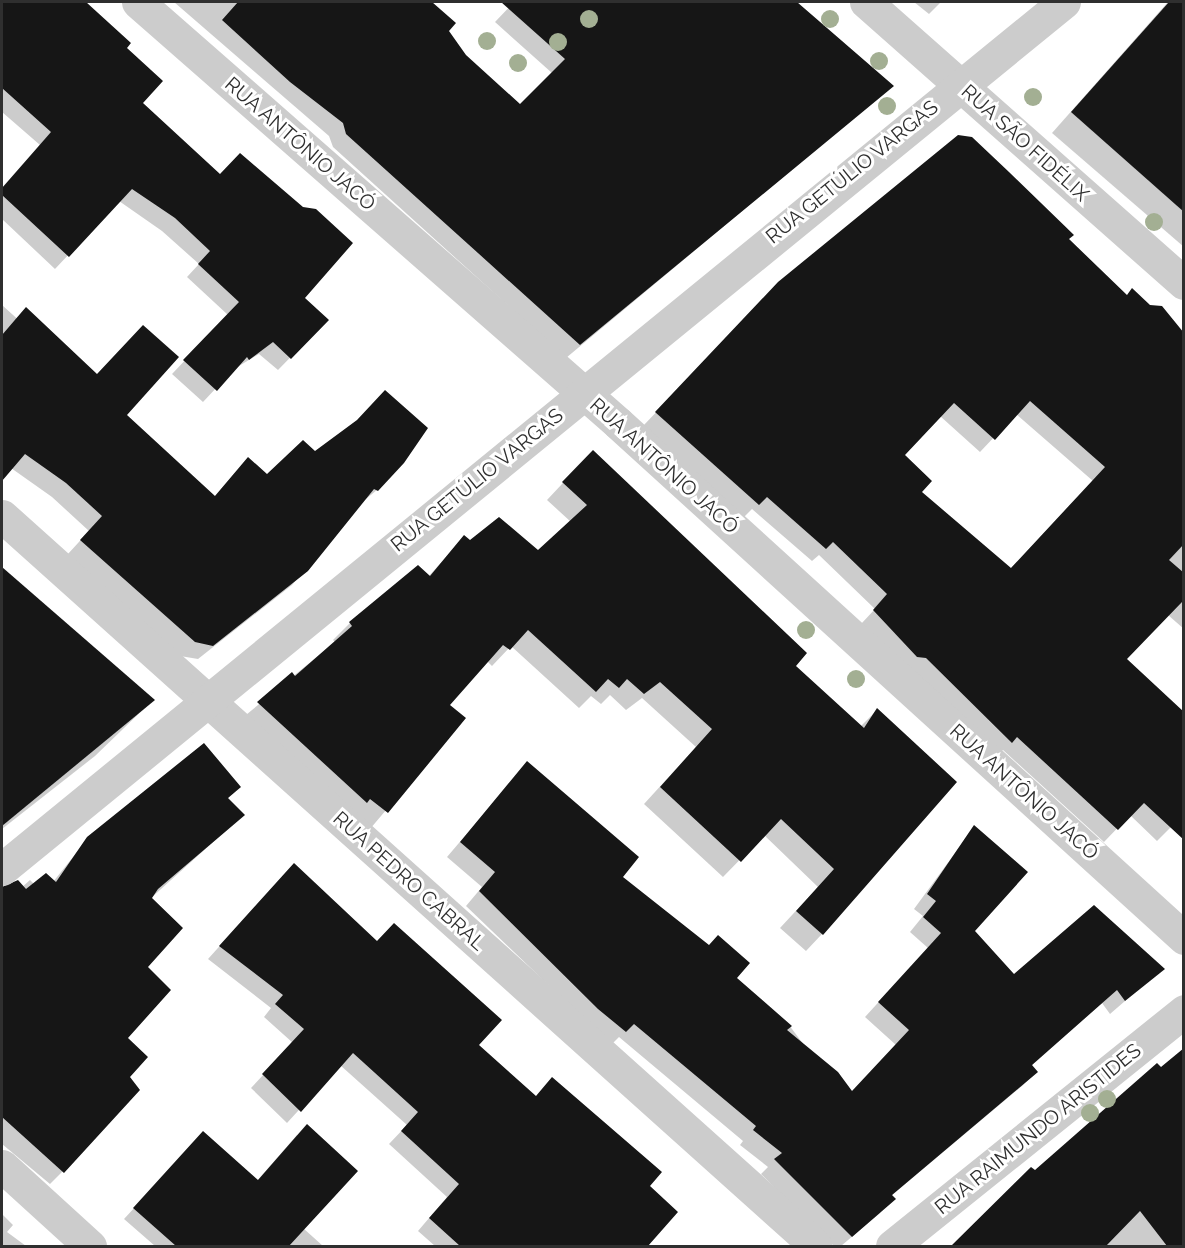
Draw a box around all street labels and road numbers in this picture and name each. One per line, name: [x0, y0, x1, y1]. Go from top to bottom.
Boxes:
street label: RUA ANTÔNIO JACÓ: [219, 72, 381, 216]
street label: RUA SÃO FIDÉLIX: [956, 79, 1094, 207]
street label: RUA GETÚLIO VARGAS: [761, 95, 943, 249]
street label: RUA ANTÔNIO JACÓ: [584, 392, 744, 540]
street label: RUA GETÚLIO VARGAS: [386, 403, 568, 557]
street label: RUA ANTÔNIO JACÓ: [944, 718, 1104, 866]
street label: RUA PEDRO CABRAL: [328, 806, 490, 956]
street label: RUA RAIMUNDO ARISTIDES: [930, 1038, 1146, 1220]

